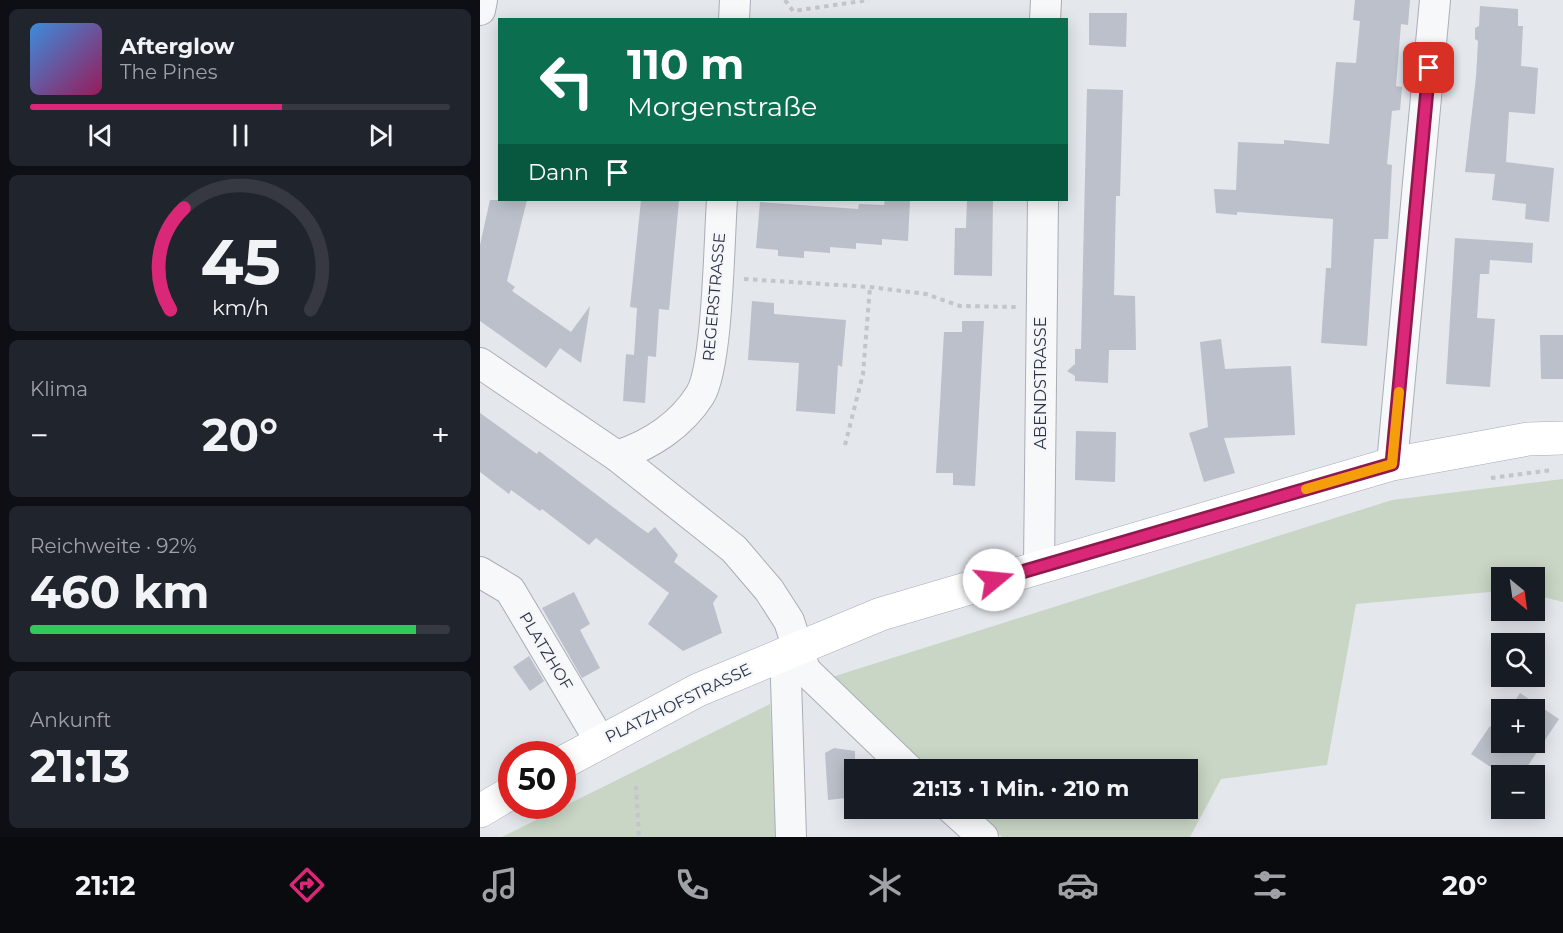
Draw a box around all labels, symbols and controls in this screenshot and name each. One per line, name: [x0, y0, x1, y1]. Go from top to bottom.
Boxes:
text: Afterglow: [120, 33, 234, 60]
text: 110 m: [627, 38, 744, 90]
icon: left: [528, 42, 606, 120]
pin: [1403, 42, 1454, 93]
icon: arrive: [1412, 51, 1445, 84]
text: The Pines: [120, 60, 217, 84]
text: Morgenstraße: [627, 90, 817, 123]
icon: previous: [84, 119, 117, 152]
icon: pause: [224, 119, 257, 152]
icon: next: [364, 119, 397, 152]
icon: arrive: [601, 156, 634, 189]
text: Dann: [528, 159, 589, 186]
text: 45: [200, 224, 280, 300]
street label: REGERSTRASSE: [699, 232, 729, 362]
text: km/h: [211, 294, 269, 320]
street label: ABENDSTRASSE: [1031, 317, 1050, 449]
text: Klima: [30, 377, 88, 401]
text: 20°: [202, 407, 278, 462]
text: −: [30, 415, 49, 455]
text: +: [431, 415, 450, 455]
text: Reichweite · 92%: [30, 534, 197, 558]
position arrow: [962, 548, 1026, 612]
text: 460 km: [30, 564, 209, 619]
north arrow: [1491, 567, 1545, 621]
map controls: [1491, 567, 1545, 819]
street label: PLATZHOF: [515, 608, 577, 694]
button: search: [1491, 633, 1545, 687]
street label: PLATZHOFSTRASSE: [602, 659, 754, 747]
button: +: [1491, 699, 1545, 753]
text: Ankunft: [30, 708, 111, 732]
text: 21:13: [30, 738, 130, 793]
speed limit sign: 50: [498, 741, 576, 819]
button: −: [1491, 765, 1545, 819]
text: 21:13 · 1 Min. · 210 m: [913, 775, 1129, 802]
icon: directions: [286, 864, 328, 906]
icon: music: [479, 864, 521, 906]
icon: phone: [671, 864, 713, 906]
icon: climate: [864, 864, 906, 906]
icon: car: [1057, 864, 1099, 906]
icon: filters: [1249, 864, 1291, 906]
text: 21:12: [75, 869, 135, 902]
text: 20°: [1442, 869, 1488, 902]

